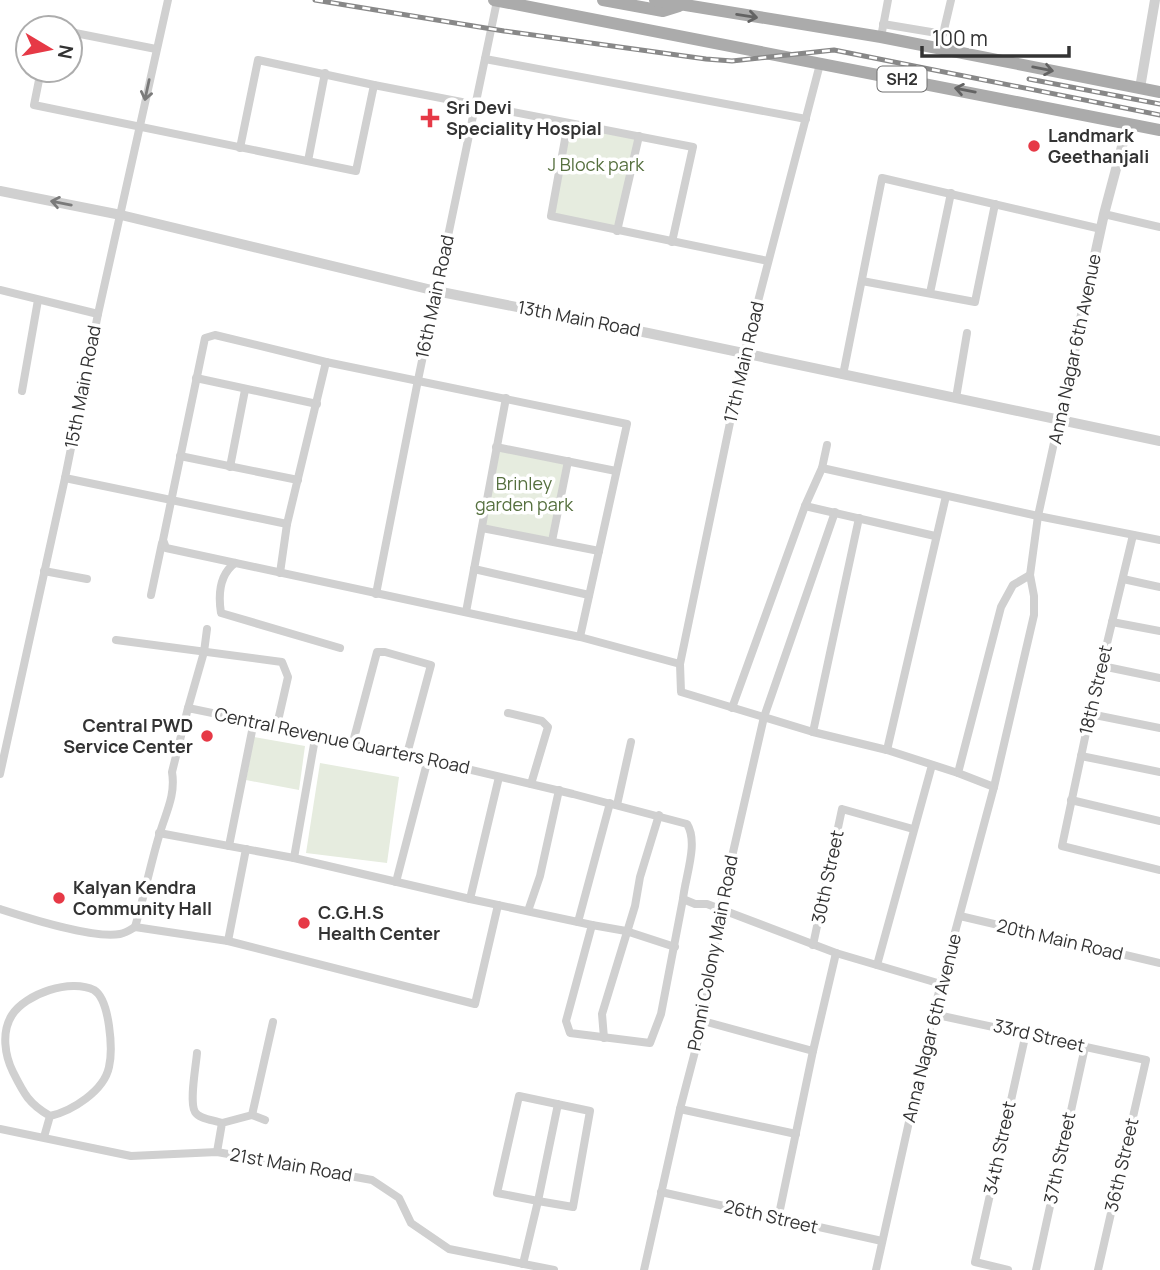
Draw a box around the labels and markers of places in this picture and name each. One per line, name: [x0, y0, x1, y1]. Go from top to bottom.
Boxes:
place label: Sri Devi Speciality Hospial: [446, 95, 602, 140]
marker: Sri Devi Speciality Hospial: [420, 108, 440, 128]
place label: Landmark Geethanjali: [1048, 123, 1149, 168]
marker: Landmark Geethanjali: [1026, 138, 1042, 154]
place label: Central PWD Service Center: [63, 713, 193, 758]
marker: Central PWD Service Center: [199, 728, 215, 744]
place label: Kalyan Kendra Community Hall: [73, 875, 212, 920]
marker: Kalyan Kendra Community Hall: [51, 890, 67, 906]
place label: C.G.H.S Health Center: [318, 900, 440, 945]
marker: C.G.H.S Health Center: [296, 915, 312, 931]

